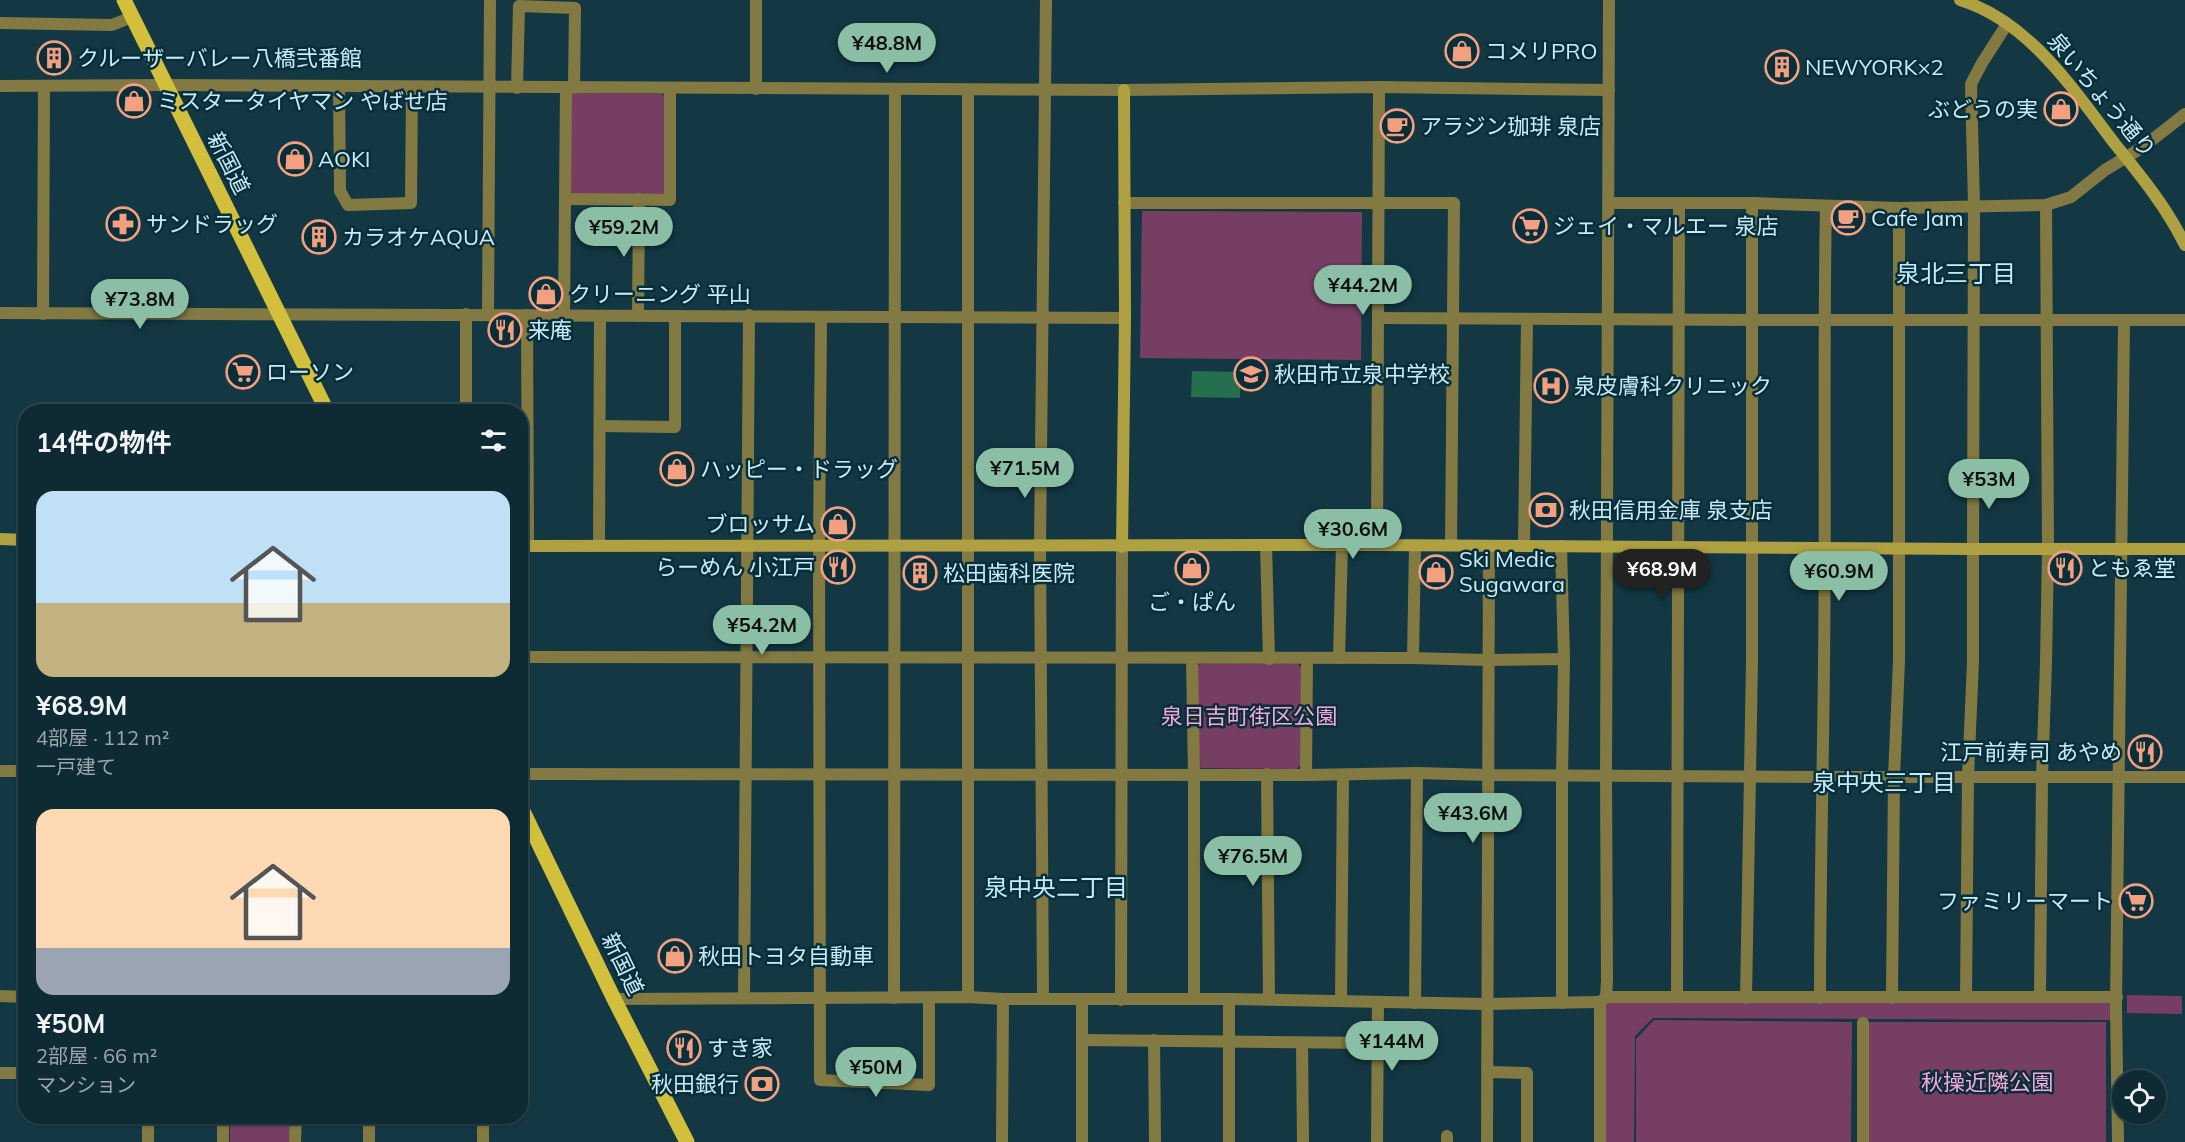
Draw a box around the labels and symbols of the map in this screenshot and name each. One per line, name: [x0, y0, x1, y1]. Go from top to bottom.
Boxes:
pin: ¥48.8M: [838, 23, 936, 74]
street label: 泉いちょう通り: [2042, 27, 2162, 163]
shop icon: コメリPRO: [1444, 33, 1480, 69]
place label: コメリPRO: [1485, 37, 1597, 65]
building icon: クルーザーバレー八橋弐番館: [36, 40, 72, 76]
place label: クルーザーバレー八橋弐番館: [77, 44, 362, 72]
building icon: NEWYORK×2: [1764, 49, 1800, 85]
place label: NEWYORK×2: [1805, 53, 1944, 81]
shop icon: ミスタータイヤマン やばせ店: [116, 83, 152, 119]
place label: ミスタータイヤマン やばせ店: [157, 87, 448, 115]
shop icon: ぶどうの実: [2043, 91, 2079, 127]
place label: ぶどうの実: [1928, 95, 2038, 123]
cafe icon: アラジン珈琲 泉店: [1379, 108, 1415, 144]
place label: アラジン珈琲 泉店: [1420, 112, 1601, 140]
street label: 新国道: [202, 127, 256, 199]
shop icon: AOKI: [277, 141, 313, 177]
place label: AOKI: [318, 145, 371, 173]
cafe icon: Cafe Jam: [1830, 200, 1866, 236]
place label: Cafe Jam: [1871, 204, 1963, 232]
pharmacy icon: サンドラッグ: [105, 206, 141, 242]
pin: ¥59.2M: [575, 207, 673, 258]
supermarket icon: ジェイ・マルエー 泉店: [1512, 208, 1548, 244]
place label: サンドラッグ: [146, 210, 278, 238]
place label: ジェイ・マルエー 泉店: [1553, 212, 1779, 240]
building icon: カラオケAQUA: [301, 219, 337, 255]
place label: カラオケAQUA: [342, 223, 495, 251]
district label: 泉北三丁目: [1896, 258, 2016, 288]
pin: ¥44.2M: [1314, 265, 1412, 316]
shop icon: クリーニング 平山: [528, 276, 564, 312]
pin: ¥73.8M: [91, 279, 189, 330]
place label: クリーニング 平山: [569, 280, 751, 308]
restaurant icon: 来庵: [487, 312, 523, 348]
place label: 来庵: [528, 316, 572, 344]
supermarket icon: ローソン: [225, 354, 261, 390]
school or university icon: 秋田市立泉中学校: [1233, 356, 1269, 392]
place label: ローソン: [266, 358, 354, 386]
place label: 秋田市立泉中学校: [1274, 360, 1450, 388]
hospital icon: 泉皮膚科クリニック: [1533, 368, 1569, 404]
place label: 泉皮膚科クリニック: [1574, 372, 1772, 400]
pin: ¥71.5M: [976, 448, 1074, 499]
shop icon: ハッピー・ドラッグ: [659, 451, 695, 487]
place label: ハッピー・ドラッグ: [700, 455, 898, 483]
pin: ¥53M: [1953, 459, 2025, 510]
bank icon: 秋田信用金庫 泉支店: [1528, 492, 1564, 528]
place label: 秋田信用金庫 泉支店: [1569, 496, 1773, 524]
shop icon: ブロッサム: [820, 506, 856, 542]
pin: ¥30.6M: [1304, 509, 1402, 560]
place label: ブロッサム: [705, 510, 815, 538]
place label: Ski Medic Sugawara: [1459, 545, 1565, 598]
restaurant icon: らーめん 小江戸: [820, 549, 856, 585]
pin: ¥68.9M: [1613, 549, 1711, 600]
shop icon: ご・ぱん: [1174, 550, 1210, 586]
restaurant icon: ともゑ堂: [2047, 550, 2083, 586]
pin: ¥60.9M: [1790, 551, 1888, 602]
place label: らーめん 小江戸: [655, 553, 815, 581]
shop icon: Ski Medic Sugawara: [1418, 554, 1454, 590]
place label: ともゑ堂: [2088, 554, 2176, 582]
building icon: 松田歯科医院: [902, 555, 938, 591]
place label: 松田歯科医院: [943, 559, 1075, 587]
place label: ご・ぱん: [1148, 588, 1236, 616]
pin: ¥54.2M: [713, 605, 811, 656]
park label: 泉日吉町街区公園: [1161, 702, 1337, 730]
restaurant icon: 江戸前寿司 あやめ: [2127, 734, 2163, 770]
place label: 江戸前寿司 あやめ: [1940, 738, 2122, 766]
district label: 泉中央三丁目: [1812, 767, 1956, 797]
pin: ¥43.6M: [1424, 793, 1522, 844]
pin: ¥76.5M: [1204, 836, 1302, 887]
district label: 泉中央二丁目: [984, 872, 1128, 902]
supermarket icon: ファミリーマート: [2118, 883, 2154, 919]
place label: ファミリーマート: [1937, 887, 2113, 915]
street label: 新国道: [596, 928, 650, 1000]
shop icon: 秋田トヨタ自動車: [657, 938, 693, 974]
place label: 秋田トヨタ自動車: [698, 942, 874, 970]
pin: ¥144M: [1350, 1021, 1434, 1072]
restaurant icon: すき家: [666, 1030, 702, 1066]
place label: すき家: [707, 1034, 773, 1062]
pin: ¥50M: [840, 1047, 912, 1098]
bank icon: 秋田銀行: [744, 1066, 780, 1102]
park label: 秋操近隣公園: [1921, 1068, 2053, 1096]
place label: 秋田銀行: [651, 1070, 739, 1098]

